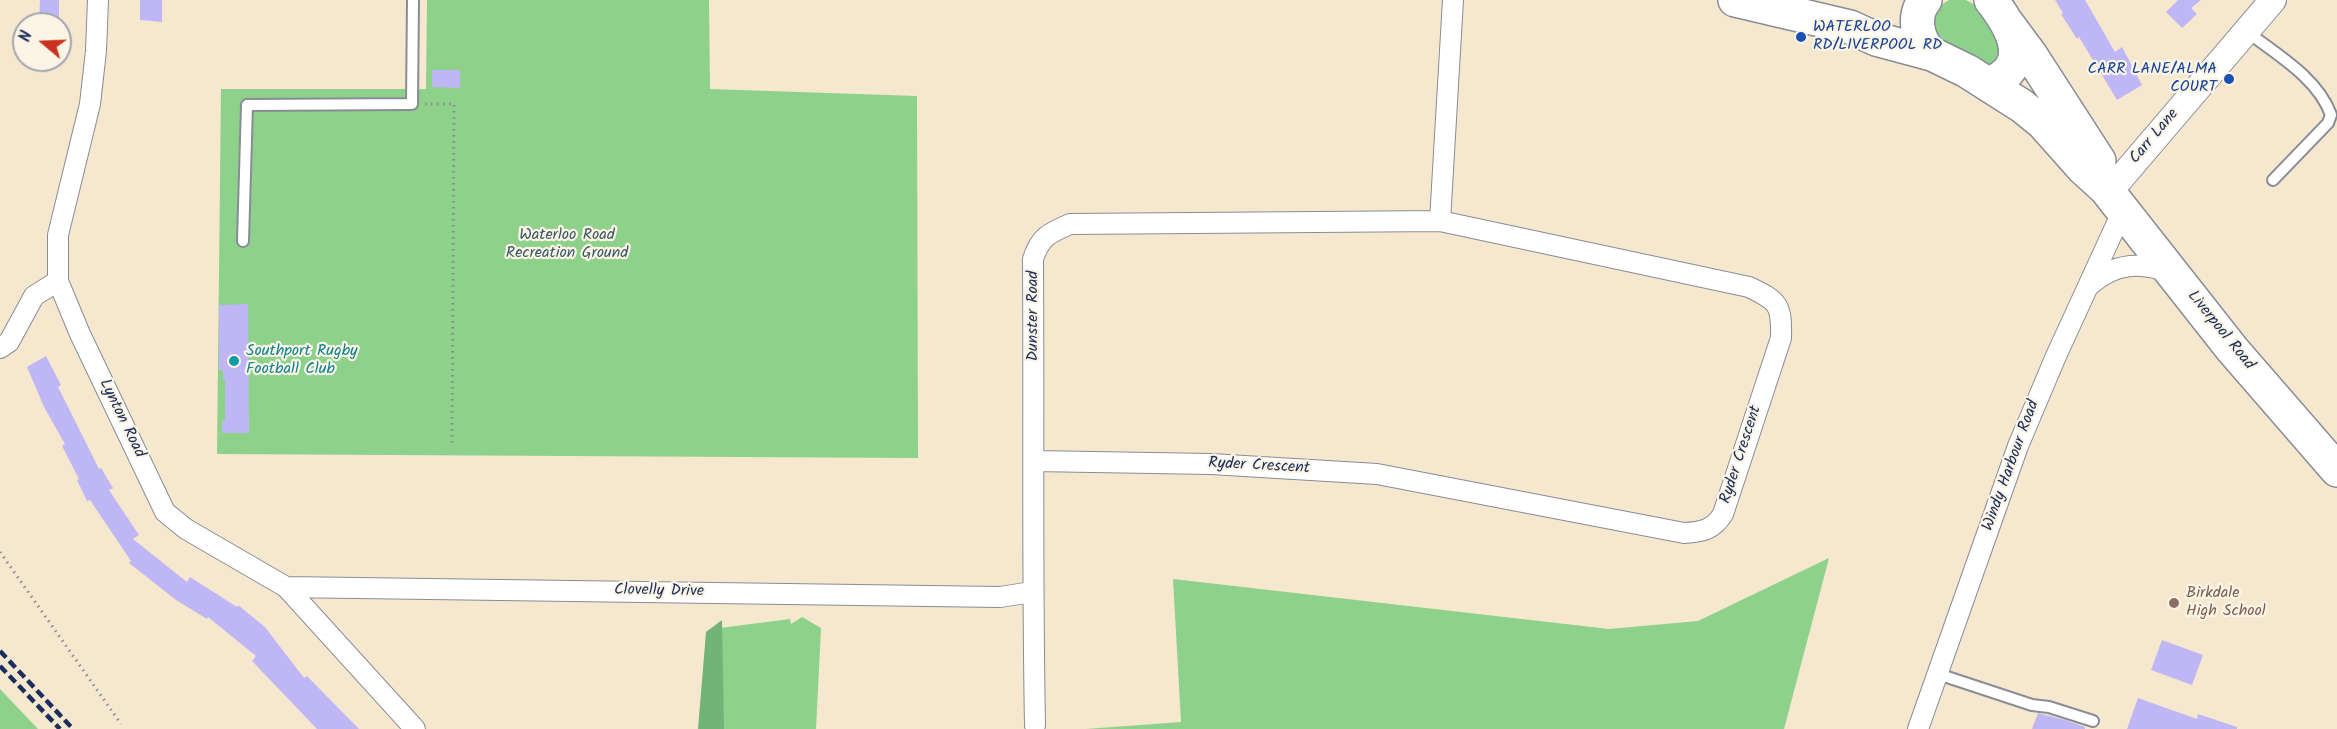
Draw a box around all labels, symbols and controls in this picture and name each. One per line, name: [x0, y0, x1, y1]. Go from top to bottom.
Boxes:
north arrow: [12, 12, 72, 72]
place label: WATERLOO RD/LIVERPOOL RD: [1813, 18, 1942, 56]
text: N: [13, 28, 40, 45]
marker: WATERLOO RD/LIVERPOOL RD: [1794, 30, 1808, 44]
place label: CARR LANE/ALMA COURT: [2087, 60, 2217, 98]
marker: CARR LANE/ALMA COURT: [2222, 72, 2236, 86]
street label: Carr Lane: [2126, 106, 2184, 168]
park label: Waterloo Road Recreation Ground: [506, 226, 628, 264]
street label: Dunster Road: [1024, 271, 1044, 361]
street label: Liverpool Road: [2182, 288, 2258, 374]
place label: Southport Rugby Football Club: [246, 342, 358, 380]
marker: Southport Rugby Football Club: [227, 354, 241, 368]
street label: Lynton Road: [94, 376, 148, 462]
street label: Windy Harbour Road: [1979, 398, 2045, 534]
street label: Ryder Crescent: [1717, 404, 1767, 506]
street label: Ryder Crescent: [1208, 455, 1310, 479]
street label: Clovelly Drive: [614, 582, 704, 602]
place label: Birkdale High School: [2186, 584, 2266, 622]
marker: Birkdale High School: [2167, 596, 2181, 610]

